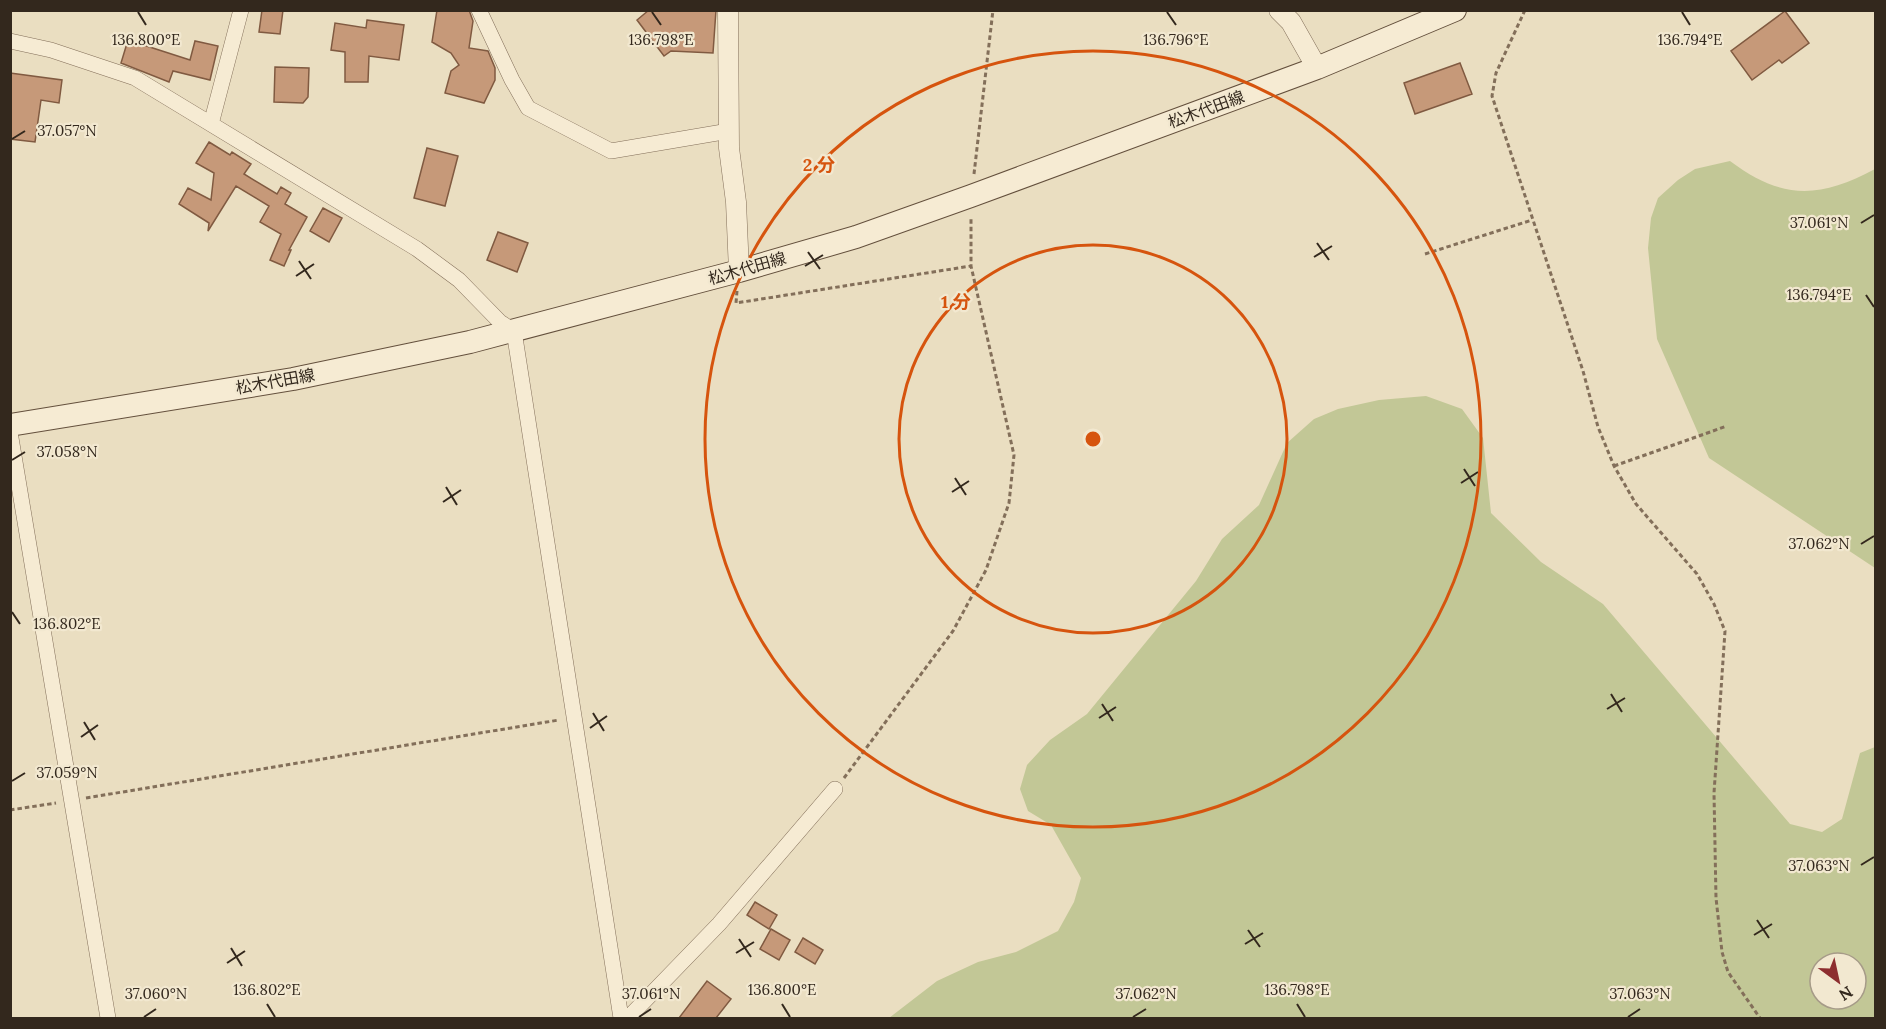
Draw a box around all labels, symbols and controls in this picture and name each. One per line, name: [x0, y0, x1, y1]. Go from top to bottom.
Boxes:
text: 136.800°E: [112, 30, 180, 49]
text: 136.798°E: [628, 30, 694, 49]
text: 136.796°E: [1143, 30, 1209, 49]
text: 136.794°E: [1658, 30, 1722, 49]
street label: 松木代田線: [1165, 86, 1247, 132]
text: 37.057°N: [37, 121, 97, 140]
text: 2 分: [803, 153, 835, 176]
text: 37.061°N: [1790, 213, 1848, 232]
street label: 松木代田線: [706, 247, 788, 289]
text: 136.794°E: [1787, 285, 1851, 304]
text: 1 分: [941, 290, 971, 313]
street label: 松木代田線: [234, 364, 316, 398]
centre of rings: [1083, 429, 1103, 449]
text: 37.058°N: [36, 442, 98, 461]
text: 37.062°N: [1788, 534, 1850, 553]
text: 136.802°E: [33, 614, 101, 633]
text: 37.059°N: [36, 763, 98, 782]
text: 37.063°N: [1788, 856, 1850, 875]
north arrow: [1808, 951, 1868, 1011]
text: 136.802°E: [233, 980, 301, 999]
text: 136.800°E: [748, 980, 816, 999]
text: 136.798°E: [1264, 980, 1330, 999]
text: N: [1836, 982, 1857, 1005]
text: 37.060°N: [125, 984, 187, 1003]
text: 37.061°N: [622, 984, 680, 1003]
text: 37.062°N: [1115, 984, 1177, 1003]
text: 37.063°N: [1609, 984, 1671, 1003]

